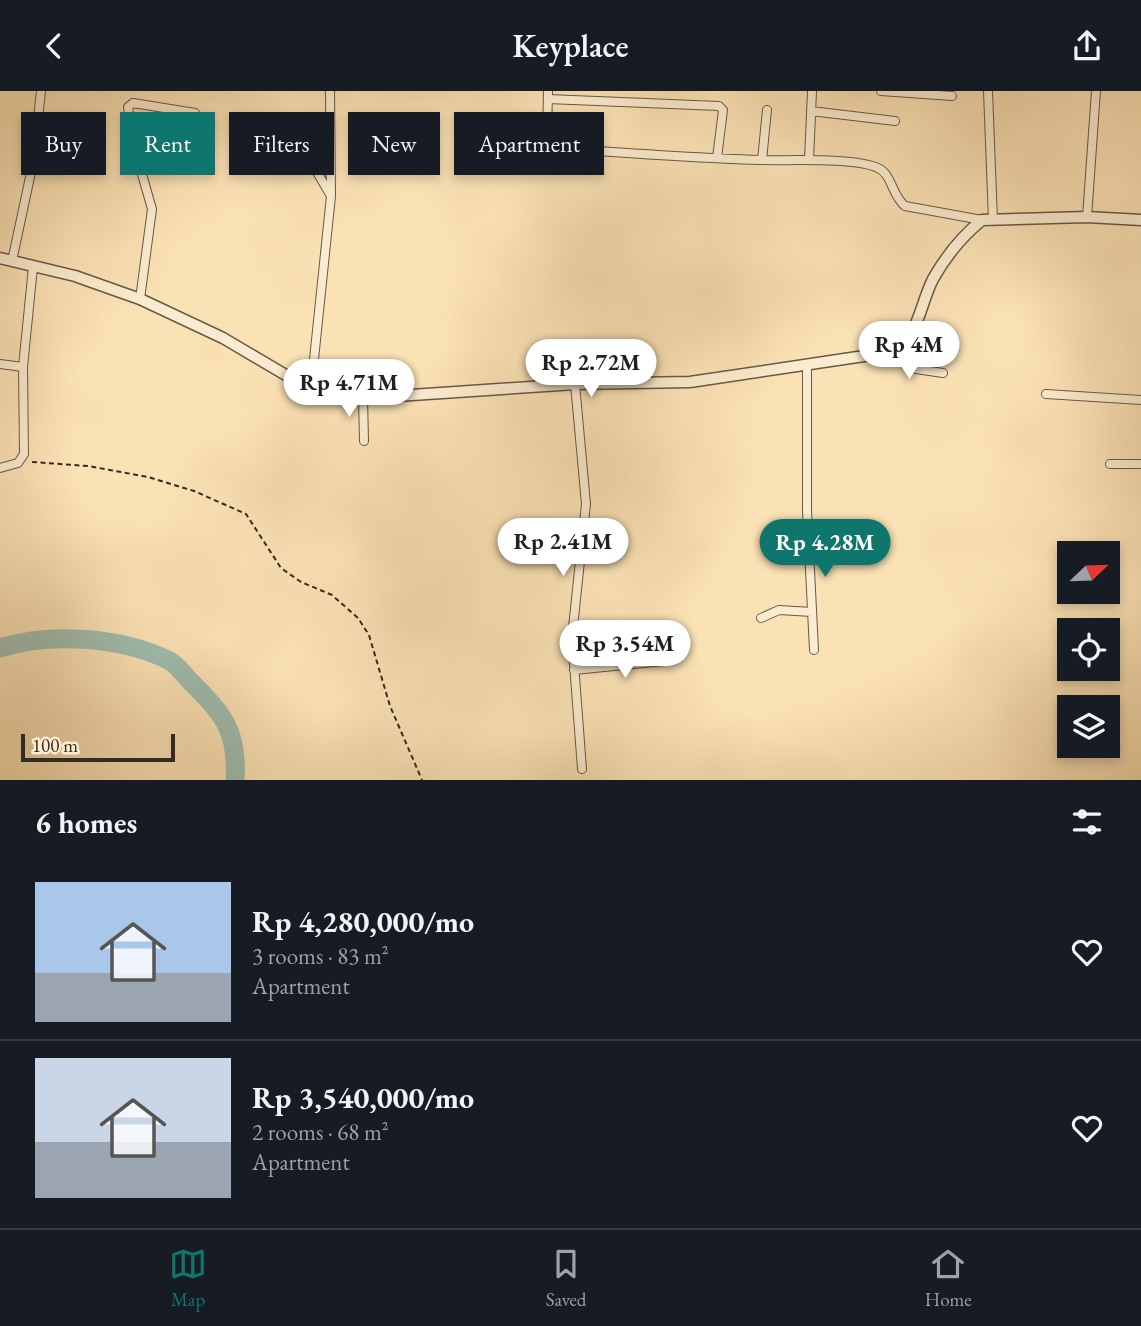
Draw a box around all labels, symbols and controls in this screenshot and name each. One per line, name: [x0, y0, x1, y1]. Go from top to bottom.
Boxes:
text: Keyplace: [512, 25, 629, 67]
icon: back: [35, 27, 73, 65]
icon: share: [1068, 27, 1106, 65]
chip: Buy: [21, 112, 106, 175]
chip: Rent: [120, 112, 215, 175]
chip: Filters: [229, 112, 334, 175]
chip: New: [348, 112, 440, 175]
chip: Apartment: [454, 112, 604, 175]
pin: Rp 4M: [860, 321, 958, 381]
text: Rp 4M: [875, 329, 943, 359]
pin: Rp 2.72M: [519, 339, 663, 399]
text: Rp 2.72M: [542, 347, 640, 377]
pin: Rp 4.71M: [277, 359, 421, 419]
text: Rp 4.71M: [300, 367, 398, 397]
pin: Rp 2.41M: [491, 519, 635, 578]
pin: Rp 4.28M: [753, 519, 897, 579]
text: Rp 2.41M: [514, 526, 612, 556]
text: Rp 4.28M: [776, 527, 874, 557]
north arrow: [1057, 541, 1120, 604]
map controls: [1057, 541, 1120, 758]
button: locate: [1057, 618, 1120, 681]
pin: Rp 3.54M: [553, 621, 697, 680]
text: Rp 3.54M: [576, 628, 674, 658]
button: layers: [1057, 695, 1120, 758]
scale bar: [21, 731, 175, 763]
text: 100 m: [32, 733, 78, 758]
text: 6 homes: [35, 803, 137, 842]
icon: filters: [1068, 803, 1106, 841]
text: Rp 4,280,000/mo: [252, 902, 474, 941]
icon: home: [91, 910, 175, 994]
icon: heart: [1068, 933, 1106, 971]
text: 3 rooms · 83 m²: [252, 941, 389, 971]
text: Apartment: [252, 971, 350, 1001]
text: Rp 3,540,000/mo: [252, 1078, 474, 1117]
icon: home: [91, 1086, 175, 1170]
icon: heart: [1068, 1109, 1106, 1147]
text: 2 rooms · 68 m²: [252, 1117, 389, 1147]
text: Apartment: [252, 1147, 350, 1177]
tab: Map: [169, 1245, 207, 1312]
tab: Saved: [546, 1245, 586, 1312]
tab: Home: [925, 1245, 972, 1312]

